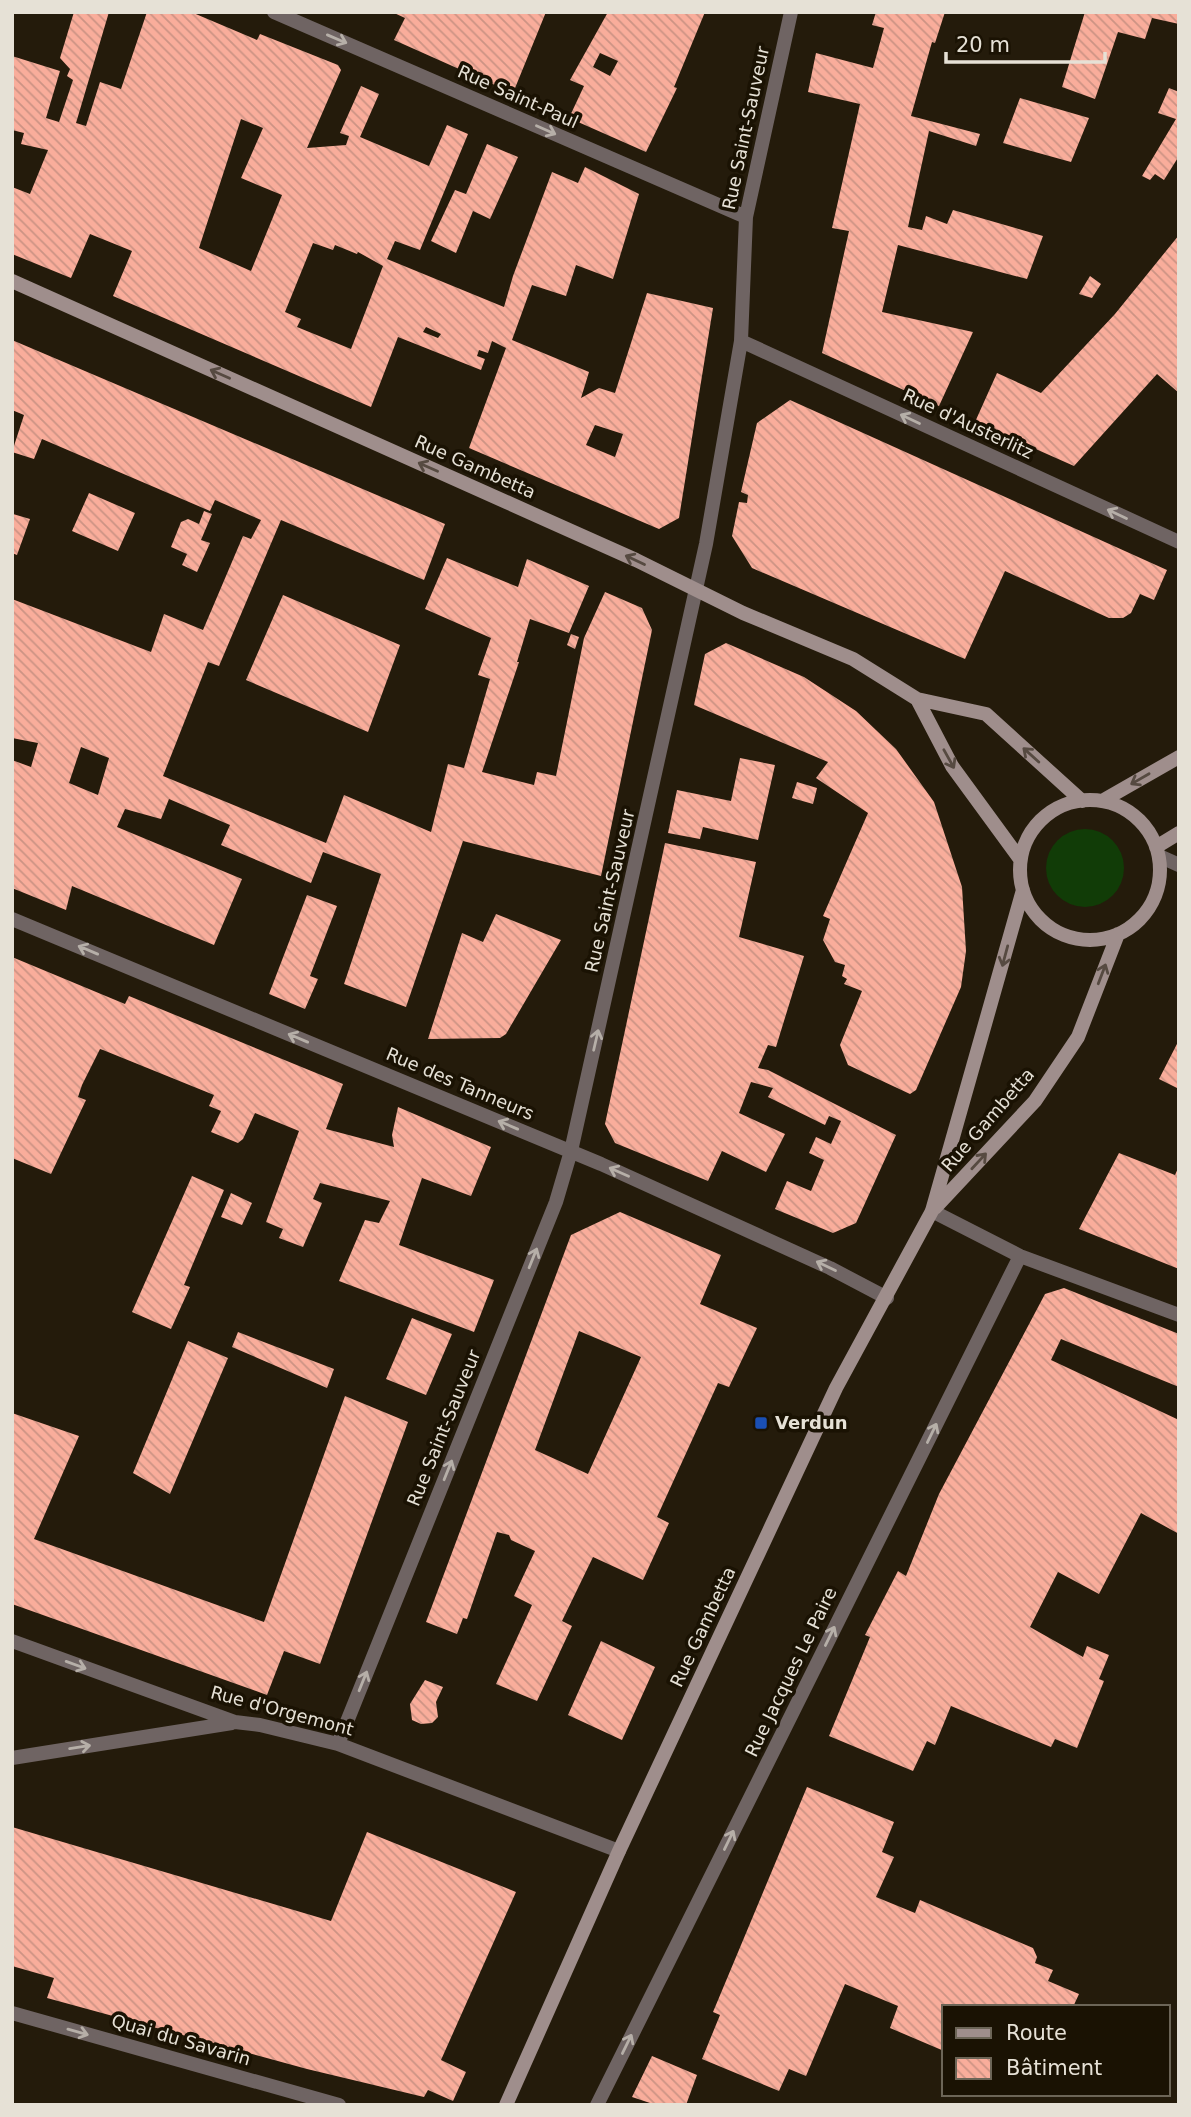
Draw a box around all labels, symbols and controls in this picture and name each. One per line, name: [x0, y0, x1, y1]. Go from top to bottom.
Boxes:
scale bar: [946, 21, 1105, 65]
one-way arrow: [326, 33, 347, 46]
text: 20 m: [956, 33, 1010, 57]
street label: Rue Saint-Sauveur: [718, 44, 773, 212]
street label: Rue Saint-Paul: [455, 61, 582, 133]
one-way arrow: [534, 124, 556, 137]
one-way arrow: [210, 367, 231, 380]
street label: Rue d'Austerlitz: [900, 384, 1037, 463]
one-way arrow: [900, 412, 921, 425]
street label: Rue Gambetta: [412, 431, 539, 503]
one-way arrow: [418, 460, 439, 473]
one-way arrow: [1107, 507, 1128, 520]
one-way arrow: [625, 553, 646, 566]
one-way arrow: [1022, 747, 1040, 763]
one-way arrow: [942, 749, 956, 769]
one-way arrow: [1131, 772, 1151, 786]
street label: Rue Saint-Sauveur: [581, 807, 639, 974]
one-way arrow: [78, 943, 99, 956]
one-way arrow: [998, 944, 1011, 967]
one-way arrow: [1097, 963, 1110, 985]
one-way arrow: [590, 1029, 603, 1052]
one-way arrow: [288, 1030, 309, 1043]
street label: Rue des Tanneurs: [383, 1043, 537, 1124]
street label: Rue Gambetta: [937, 1064, 1038, 1176]
one-way arrow: [498, 1118, 519, 1131]
one-way arrow: [970, 1153, 987, 1170]
one-way arrow: [609, 1165, 630, 1178]
one-way arrow: [527, 1248, 540, 1270]
one-way arrow: [816, 1259, 838, 1272]
street label: Rue Saint-Sauveur: [403, 1346, 485, 1509]
place label: Verdun: [775, 1412, 848, 1433]
marker: Verdun: [753, 1415, 769, 1431]
one-way arrow: [925, 1423, 939, 1444]
one-way arrow: [443, 1459, 456, 1481]
street label: Rue Gambetta: [666, 1563, 740, 1690]
street label: Rue Jacques Le Paire: [740, 1584, 841, 1760]
one-way arrow: [824, 1626, 838, 1647]
one-way arrow: [65, 1659, 87, 1672]
one-way arrow: [358, 1670, 371, 1692]
street label: Rue d'Orgemont: [208, 1681, 356, 1740]
one-way arrow: [68, 1741, 91, 1754]
one-way arrow: [722, 1830, 736, 1851]
legend: [942, 2005, 1170, 2096]
street label: Quai du Savarin: [109, 2010, 253, 2069]
text: Route: [1006, 2021, 1067, 2045]
one-way arrow: [67, 2026, 89, 2039]
one-way arrow: [621, 2034, 635, 2055]
text: Bâtiment: [1006, 2056, 1102, 2080]

